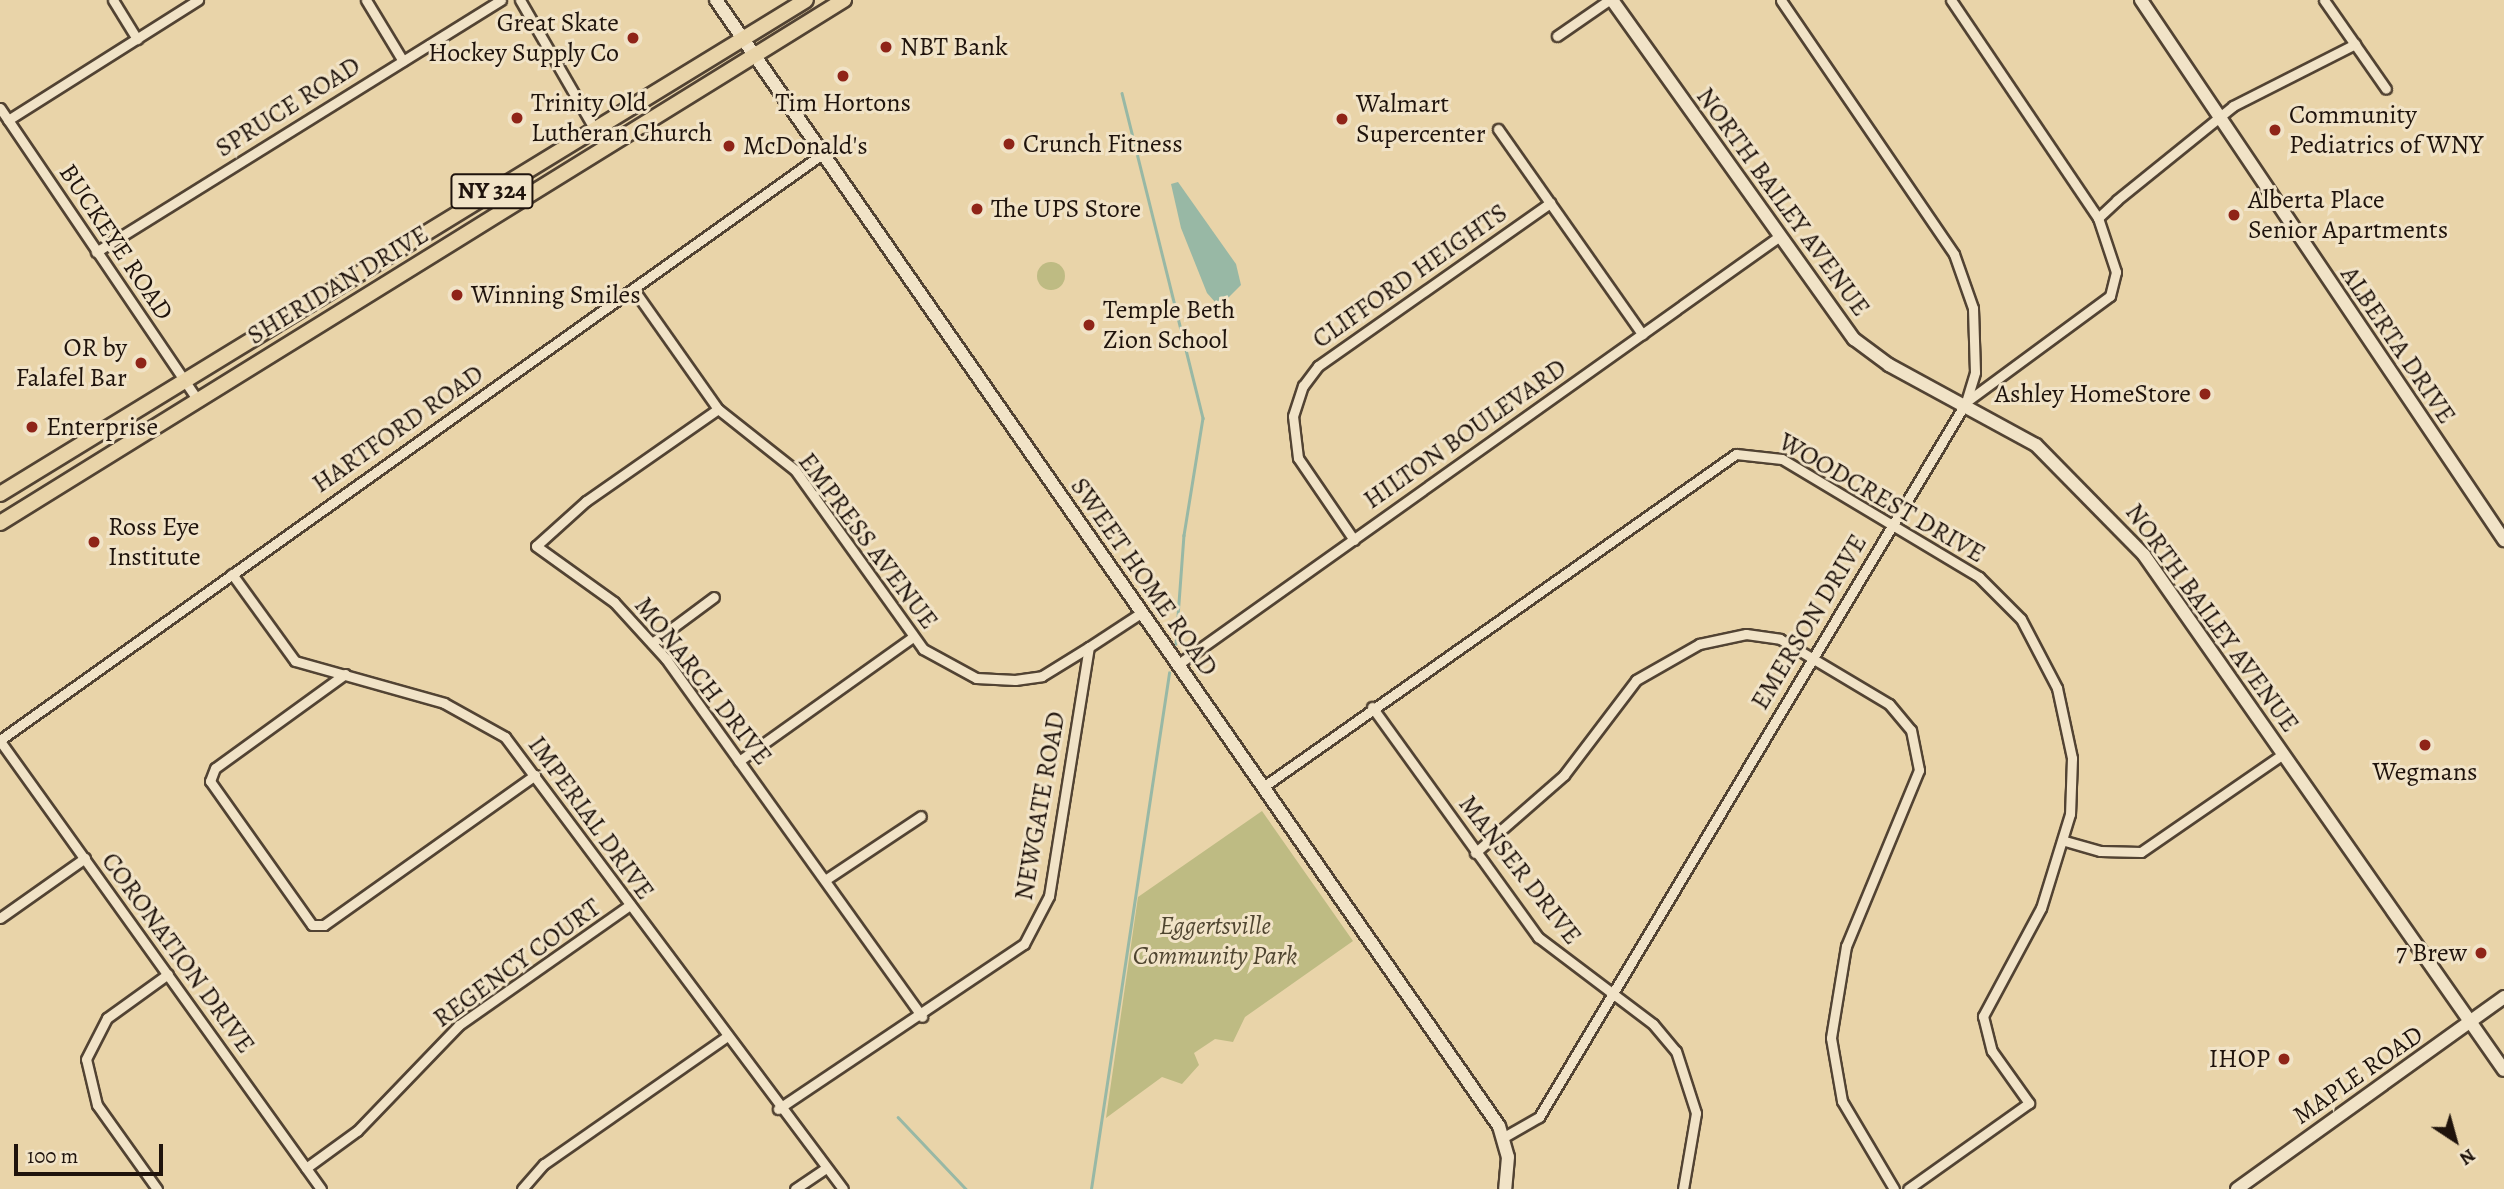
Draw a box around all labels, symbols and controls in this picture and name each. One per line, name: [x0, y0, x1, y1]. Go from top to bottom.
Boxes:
place label: Great Skate Hockey Supply Co: [428, 7, 619, 68]
marker: Great Skate Hockey Supply Co: [625, 30, 641, 46]
place label: NBT Bank: [900, 31, 1008, 63]
marker: NBT Bank: [878, 39, 894, 55]
street label: SPRUCE ROAD: [210, 50, 366, 164]
marker: Tim Hortons: [835, 68, 851, 84]
street label: NORTH BAILEY AVENUE: [1690, 82, 1876, 322]
place label: Trinity Old Lutheran Church: [531, 87, 712, 148]
place label: Tim Hortons: [775, 87, 911, 119]
place label: Walmart Supercenter: [1356, 88, 1486, 150]
place label: Community Pediatrics of WNY: [2289, 99, 2483, 160]
marker: Trinity Old Lutheran Church: [509, 110, 525, 126]
marker: Walmart Supercenter: [1334, 111, 1350, 127]
marker: Community Pediatrics of WNY: [2267, 122, 2283, 138]
place label: Crunch Fitness: [1023, 128, 1183, 160]
place label: McDonald's: [743, 130, 868, 162]
marker: Crunch Fitness: [1001, 136, 1017, 152]
marker: McDonald's: [721, 138, 737, 154]
street label: BUCKEYE ROAD: [52, 158, 180, 326]
road number: NY 324: [450, 170, 534, 211]
place label: Alberta Place Senior Apartments: [2248, 184, 2448, 246]
place label: The UPS Store: [991, 193, 1141, 225]
street label: CLIFFORD HEIGHTS: [1307, 197, 1513, 355]
marker: The UPS Store: [969, 201, 985, 217]
marker: Alberta Place Senior Apartments: [2226, 207, 2242, 223]
street label: SHERIDAN DRIVE: [242, 219, 434, 351]
street label: ALBERTA DRIVE: [2334, 260, 2462, 430]
place label: Winning Smiles: [471, 279, 641, 311]
marker: Winning Smiles: [449, 287, 465, 303]
place label: Temple Beth Zion School: [1103, 294, 1235, 356]
marker: Temple Beth Zion School: [1081, 317, 1097, 333]
place label: OR by Falafel Bar: [15, 332, 127, 394]
street label: HILTON BOULEVARD: [1358, 352, 1572, 516]
marker: OR by Falafel Bar: [133, 355, 149, 371]
street label: HARTFORD ROAD: [306, 358, 490, 500]
place label: Ashley HomeStore: [1995, 378, 2191, 410]
marker: Ashley HomeStore: [2197, 386, 2213, 402]
place label: Enterprise: [46, 411, 158, 443]
marker: Enterprise: [24, 419, 40, 435]
street label: WOODCREST DRIVE: [1773, 426, 1991, 570]
street label: EMPRESS AVENUE: [792, 447, 944, 635]
street label: SWEET HOME ROAD: [1064, 472, 1224, 682]
street label: NORTH BAILEY AVENUE: [2119, 498, 2305, 738]
place label: Ross Eye Institute: [108, 511, 201, 572]
street label: EMERSON DRIVE: [1744, 529, 1874, 715]
marker: Ross Eye Institute: [86, 534, 102, 550]
street label: MONARCH DRIVE: [628, 591, 778, 771]
street label: NEWGATE ROAD: [1008, 709, 1072, 903]
street label: IMPERIAL DRIVE: [521, 730, 661, 906]
marker: Wegmans: [2417, 737, 2433, 753]
place label: Wegmans: [2372, 756, 2478, 788]
street label: MANSER DRIVE: [1452, 789, 1588, 951]
street label: CORONATION DRIVE: [95, 846, 261, 1060]
street label: REGENCY COURT: [427, 892, 607, 1034]
park label: Eggertsville Community Park: [1133, 910, 1297, 972]
place label: 7 Brew: [2396, 937, 2467, 969]
marker: 7 Brew: [2473, 945, 2489, 961]
street label: MAPLE ROAD: [2287, 1019, 2429, 1131]
place label: IHOP: [2209, 1043, 2270, 1075]
marker: IHOP: [2276, 1051, 2292, 1067]
north arrow: [2420, 1105, 2490, 1175]
scale bar: [18, 1130, 166, 1174]
text: 100 m: [27, 1142, 78, 1170]
text: N: [2454, 1142, 2481, 1172]

